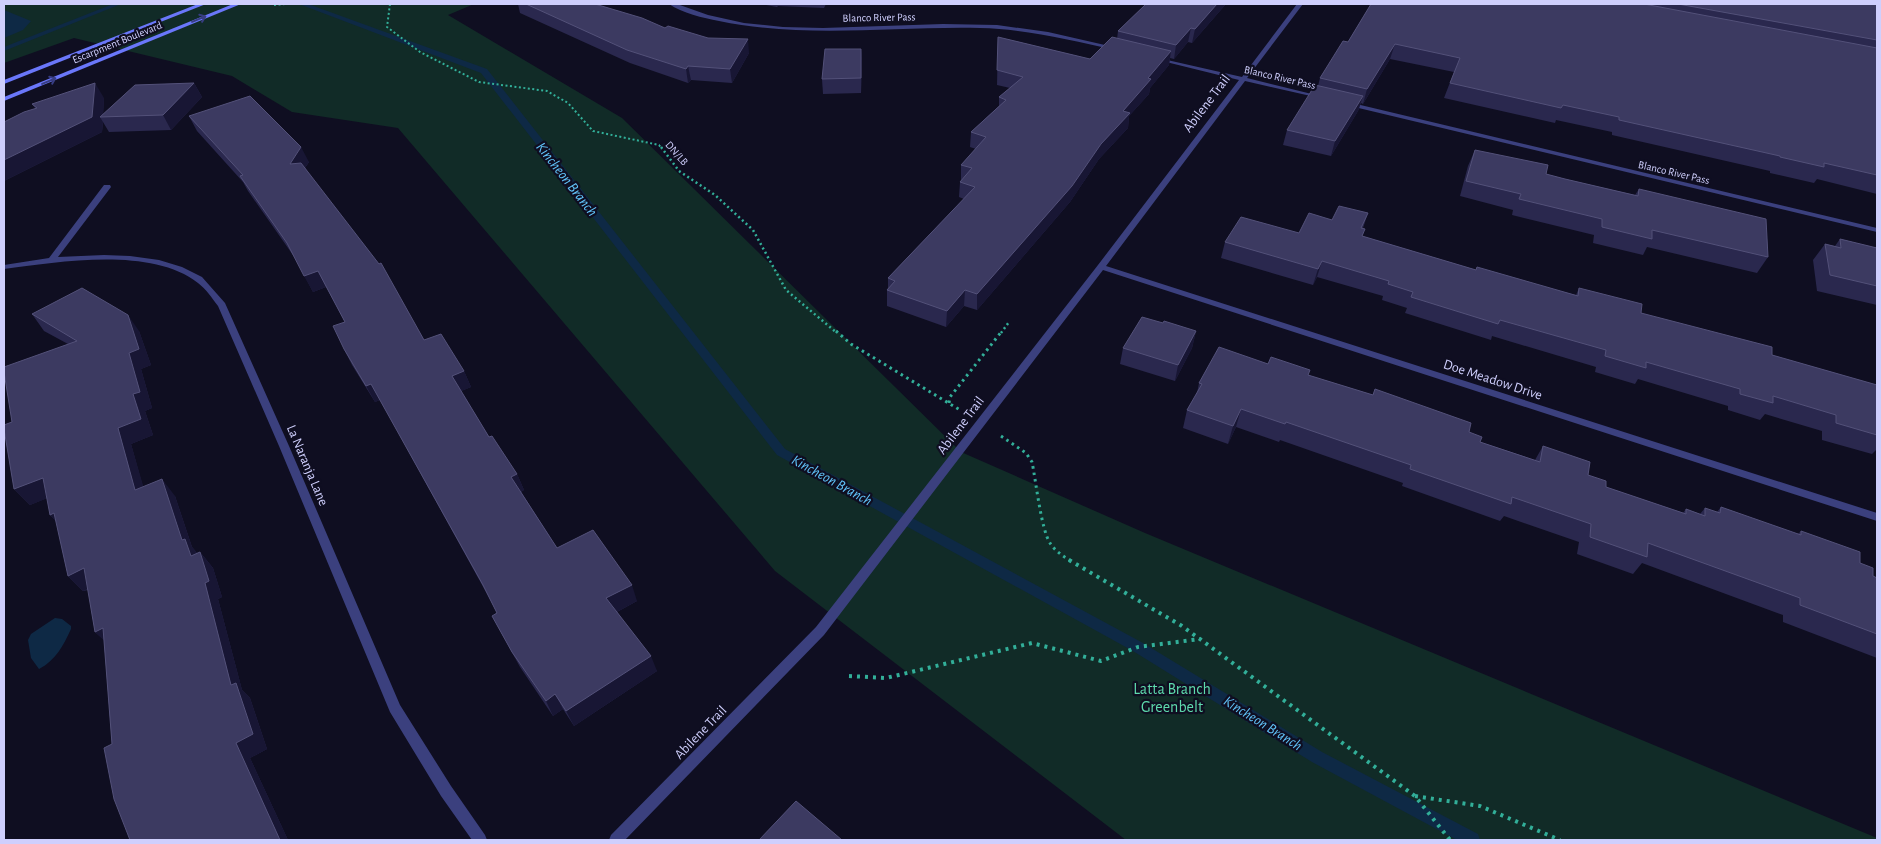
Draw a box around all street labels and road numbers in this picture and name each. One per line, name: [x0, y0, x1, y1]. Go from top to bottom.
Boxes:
street label: Blanco River Pass: [842, 11, 916, 24]
street label: Escarpment Boulevard: [71, 19, 164, 65]
street label: Blanco River Pass: [1243, 64, 1317, 91]
street label: Abilene Trail: [1181, 72, 1233, 135]
street label: DN/LB: [663, 139, 690, 168]
street label: Blanco River Pass: [1637, 159, 1711, 186]
street label: Doe Meadow Drive: [1441, 357, 1544, 403]
street label: Abilene Trail: [935, 394, 987, 457]
street label: La Naranja Lane: [284, 423, 330, 508]
street label: Abilene Trail: [672, 703, 729, 762]

